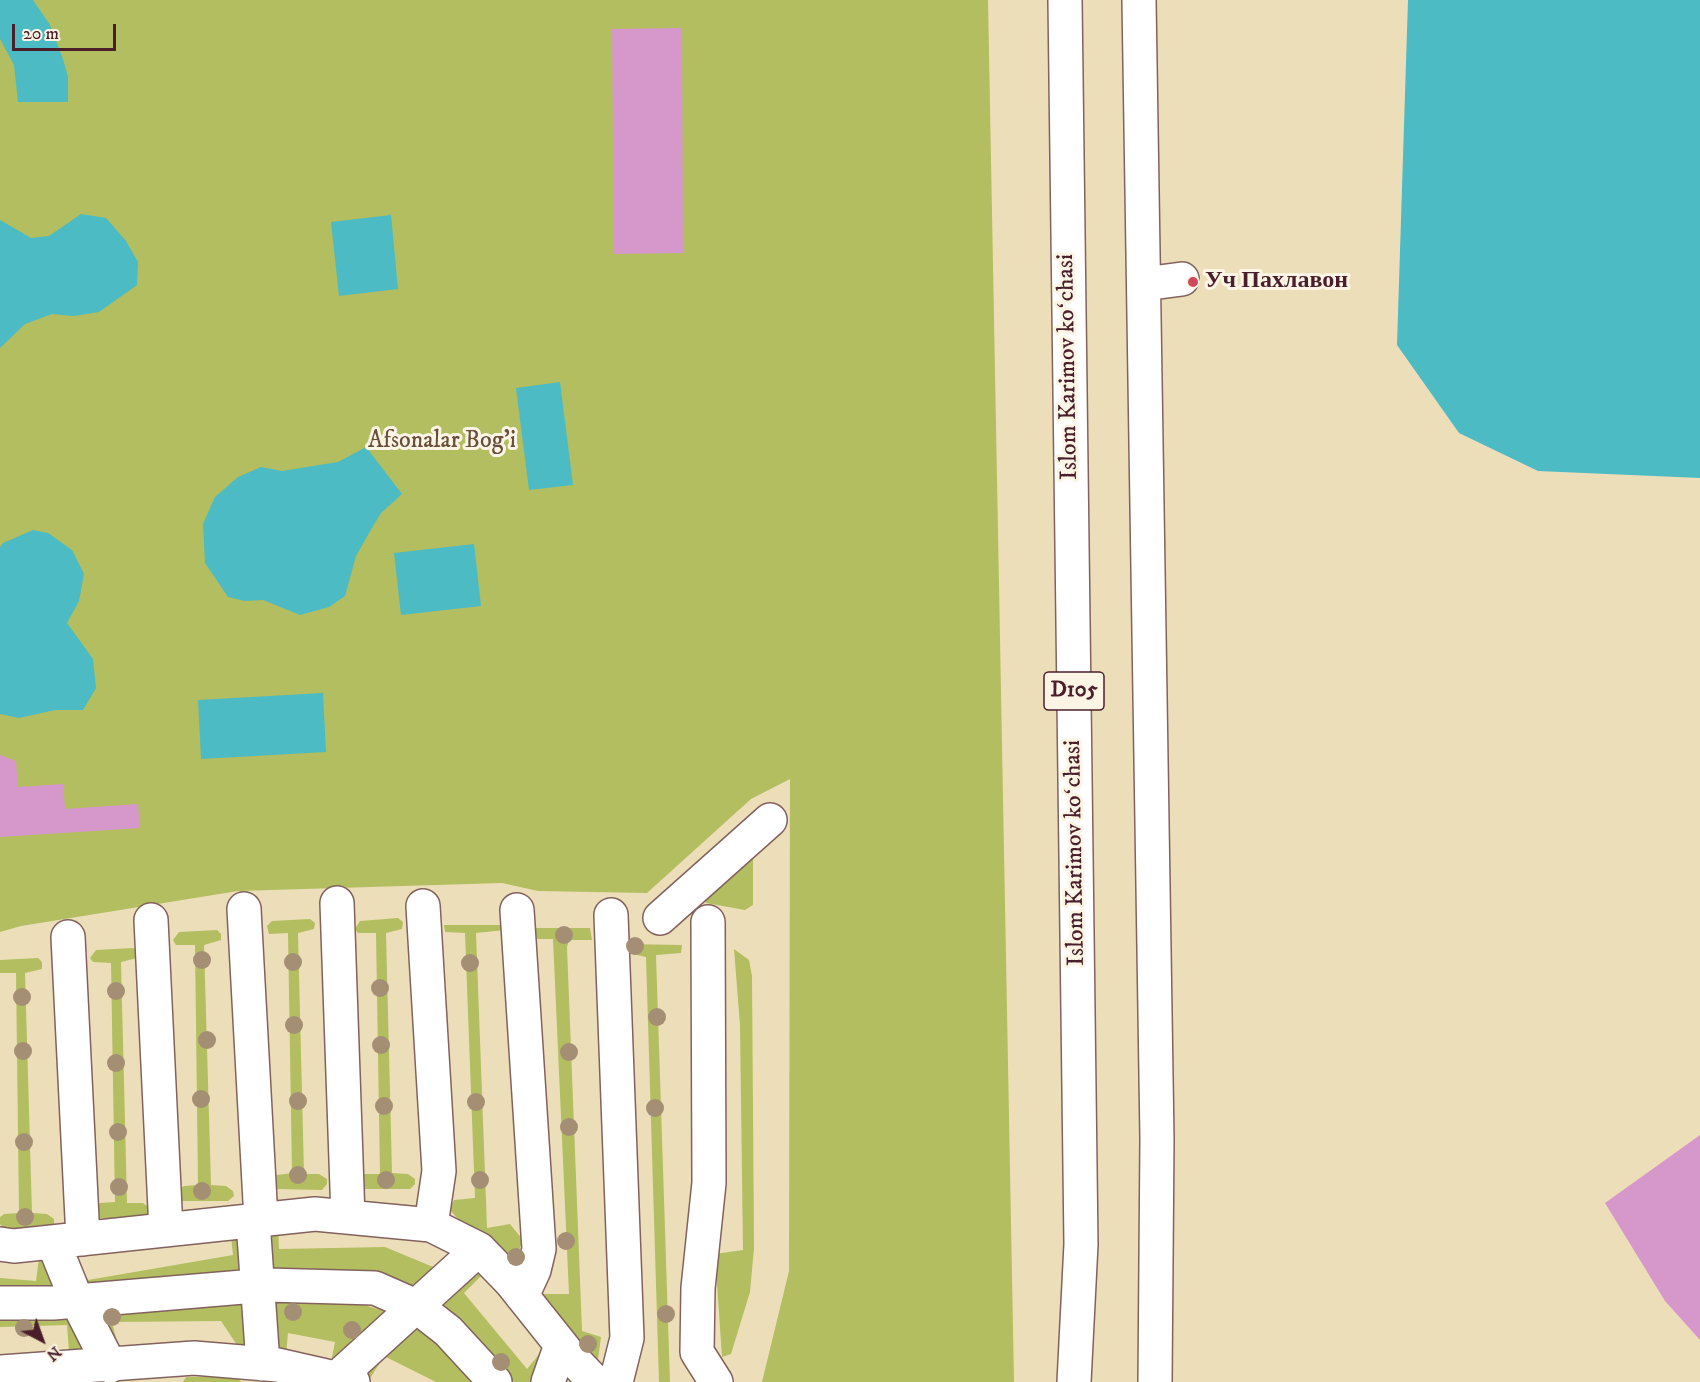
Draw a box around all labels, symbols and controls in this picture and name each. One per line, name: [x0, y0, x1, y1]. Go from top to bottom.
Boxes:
scale bar: [15, 12, 118, 50]
text: 20 m: [23, 23, 59, 45]
street label: Islom Karimov koʻchasi: [1053, 254, 1085, 480]
place label: Уч Пахлавон: [1205, 268, 1348, 296]
marker: Уч Пахлавон: [1186, 275, 1200, 289]
park label: Afsonalar Bog'i: [368, 428, 516, 456]
road number: D105: [1044, 672, 1104, 710]
street label: Islom Karimov koʻchasi: [1060, 740, 1092, 966]
north arrow: [12, 1310, 72, 1370]
text: N: [42, 1342, 65, 1365]

